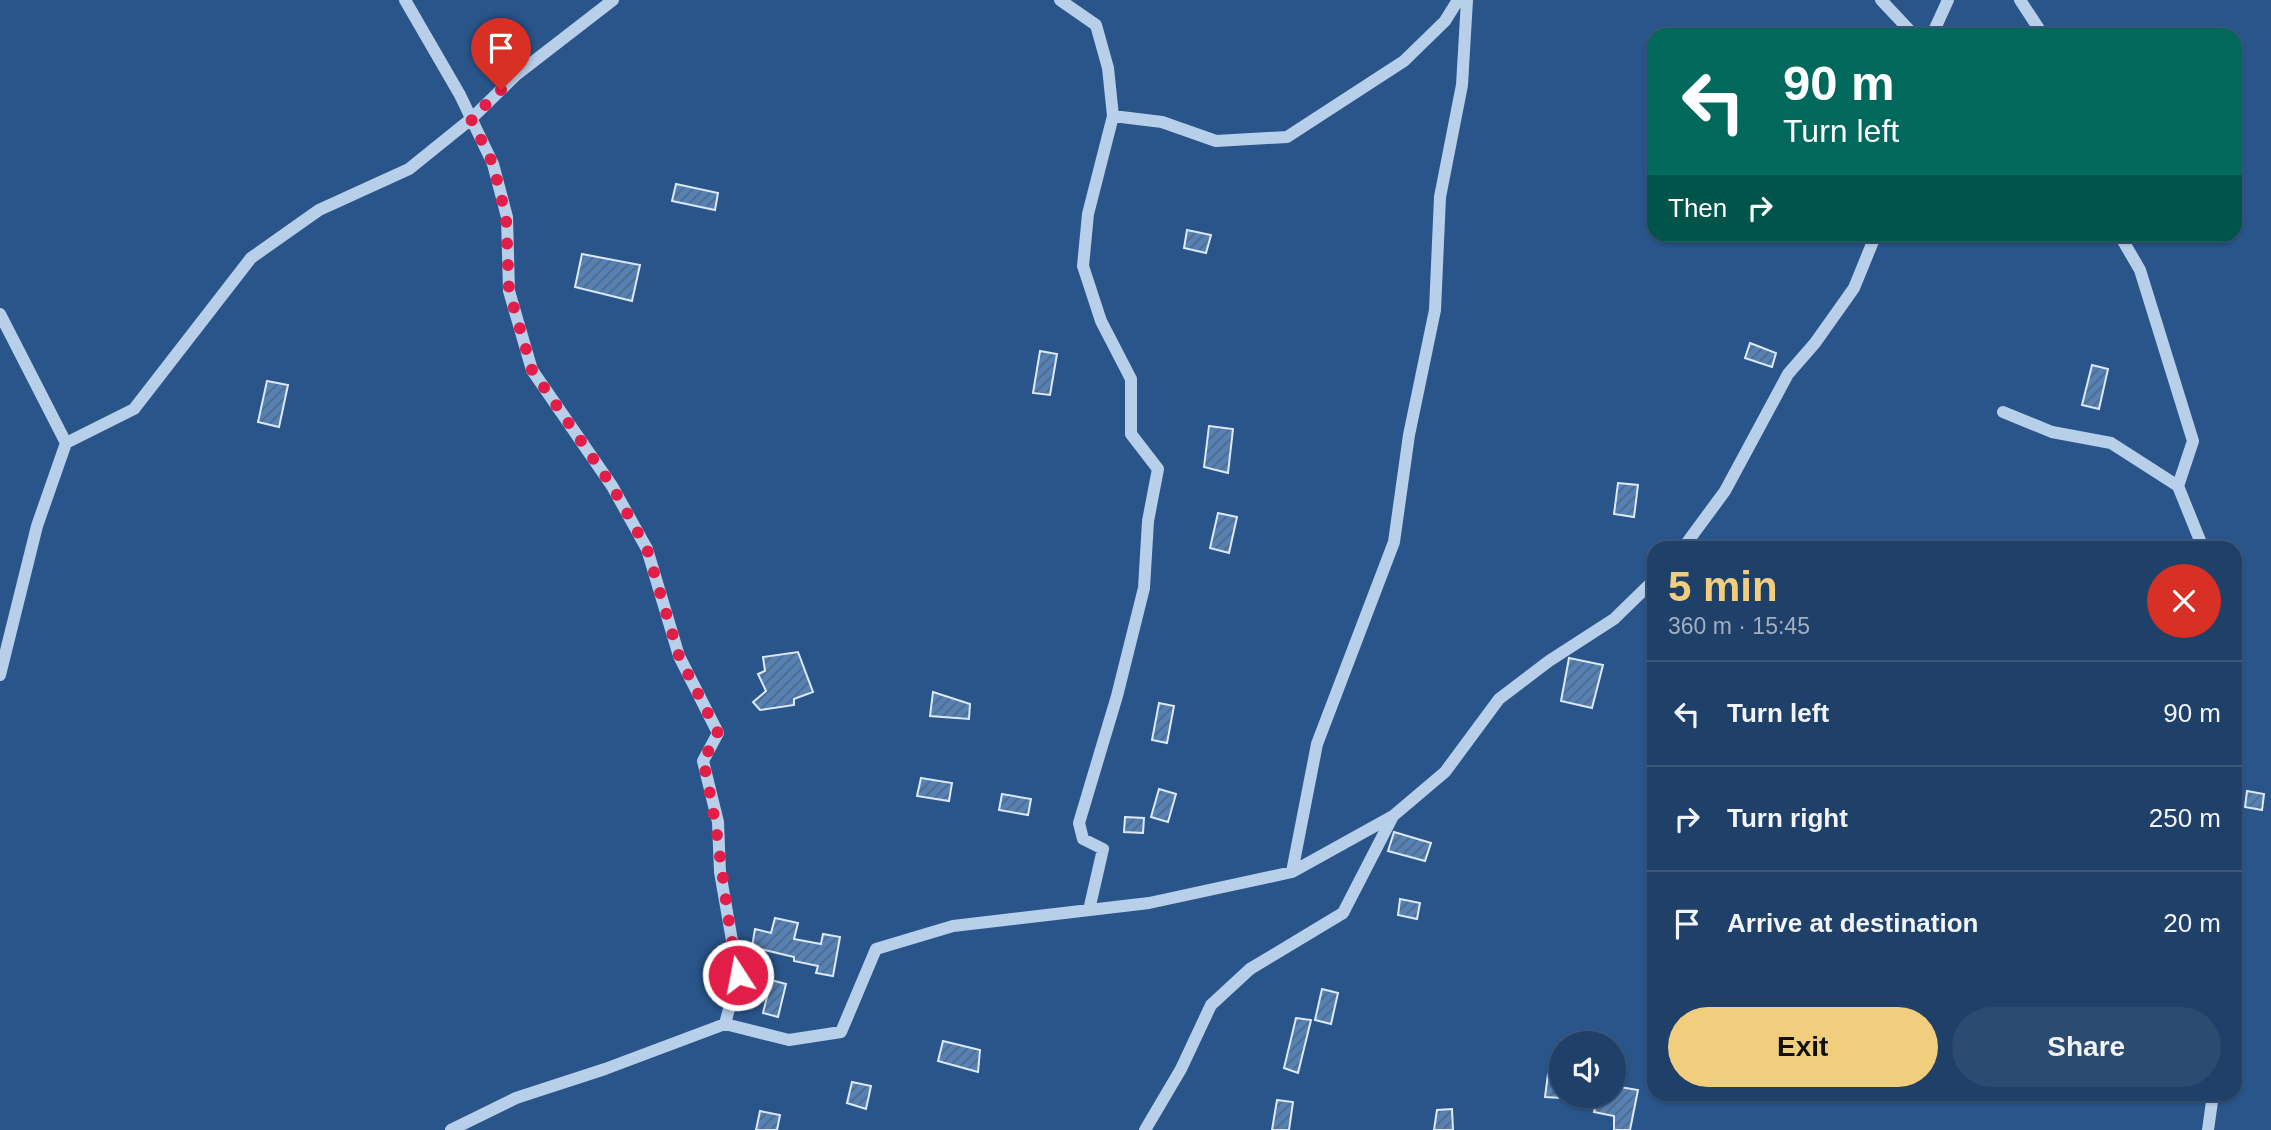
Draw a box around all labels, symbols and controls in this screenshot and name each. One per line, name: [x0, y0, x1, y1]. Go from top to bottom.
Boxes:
pin: [471, 18, 531, 90]
icon: arrive: [482, 29, 520, 67]
icon: left: [1668, 56, 1759, 147]
text: 90 m: [1783, 56, 1895, 110]
text: Turn left: [1783, 113, 1899, 149]
icon: right: [1741, 189, 1779, 227]
text: Then: [1668, 193, 1727, 223]
text: 5 min: [1668, 563, 1778, 610]
button: close: [2147, 564, 2221, 638]
text: 360 m · 15:45: [1668, 613, 1810, 639]
icon: left: [1668, 695, 1706, 733]
text: Turn left: [1727, 698, 1829, 728]
text: 90 m: [2163, 698, 2221, 728]
icon: right: [1668, 800, 1706, 838]
text: Turn right: [1727, 803, 1848, 833]
text: 250 m: [2149, 803, 2221, 833]
icon: arrive: [1668, 905, 1706, 943]
text: Arrive at destination: [1727, 908, 1978, 938]
text: 20 m: [2163, 908, 2221, 938]
position arrow: [701, 938, 775, 1012]
button: Exit: [1668, 1007, 1938, 1087]
button: Share: [1952, 1007, 2221, 1087]
map controls: [1549, 1031, 1626, 1108]
button: sound: [1549, 1031, 1626, 1108]

